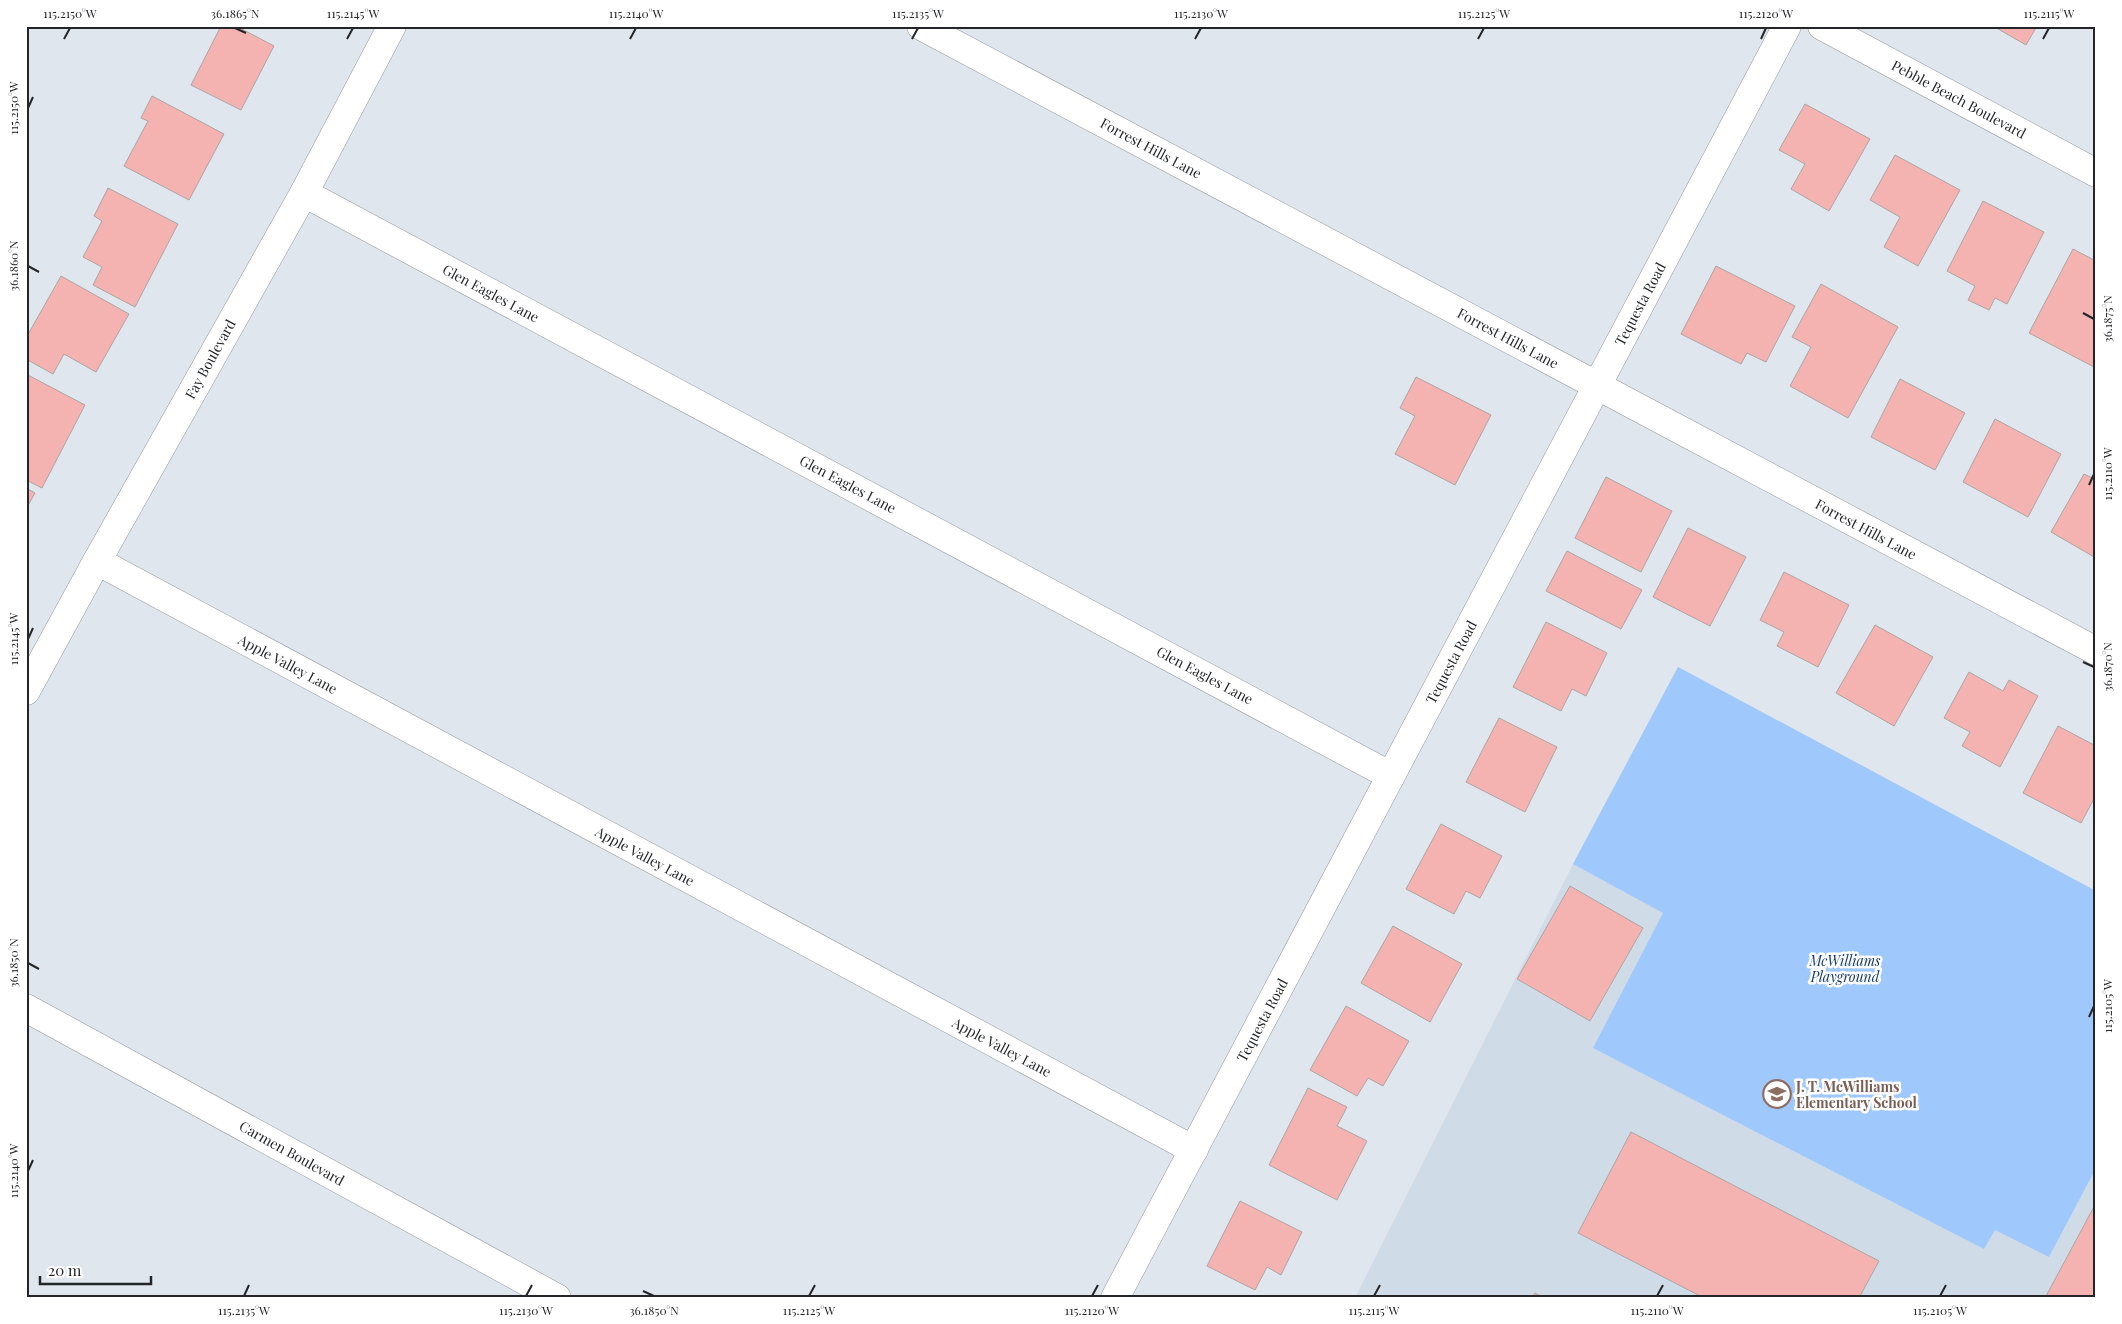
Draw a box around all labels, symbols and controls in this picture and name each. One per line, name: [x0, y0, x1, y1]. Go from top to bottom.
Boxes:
text: 115.2150°W: [43, 5, 97, 21]
text: 36.1865°N: [211, 5, 260, 21]
text: 115.2145°W: [327, 5, 379, 21]
text: 115.2140°W: [609, 5, 663, 21]
text: 115.2135°W: [892, 5, 944, 21]
text: 115.2130°W: [1174, 5, 1228, 21]
text: 115.2125°W: [1458, 5, 1510, 21]
text: 115.2120°W: [1739, 5, 1793, 21]
text: 115.2115°W: [2024, 5, 2075, 21]
street label: Pebble Beach Boulevard: [1888, 55, 2030, 143]
text: 115.2150°W: [5, 81, 21, 135]
street label: Forrest Hills Lane: [1097, 113, 1205, 183]
text: 36.1860°N: [5, 240, 21, 291]
street label: Tequesta Road: [1610, 259, 1670, 349]
street label: Glen Eagles Lane: [439, 260, 543, 326]
text: 36.1875°N: [2099, 295, 2115, 343]
street label: Forrest Hills Lane: [1454, 303, 1562, 373]
street label: Fay Boulevard: [180, 316, 240, 402]
text: 115.2110°W: [2099, 447, 2115, 501]
street label: Glen Eagles Lane: [796, 451, 900, 517]
street label: Forrest Hills Lane: [1812, 494, 1920, 564]
text: 115.2145°W: [5, 613, 21, 665]
street label: Tequesta Road: [1421, 617, 1481, 707]
street label: Apple Valley Lane: [234, 629, 341, 698]
street label: Glen Eagles Lane: [1153, 642, 1257, 708]
text: 36.1870°N: [2099, 642, 2115, 692]
street label: Apple Valley Lane: [591, 821, 698, 890]
text: 36.1850°N: [5, 938, 21, 988]
park label: McWilliams Playground: [1809, 951, 1881, 986]
street label: Tequesta Road: [1232, 975, 1292, 1065]
text: 115.2105°W: [2099, 979, 2115, 1033]
street label: Apple Valley Lane: [948, 1012, 1055, 1081]
place label: J. T. McWilliams Elementary School: [1795, 1077, 1917, 1112]
school or university icon: J. T. McWilliams Elementary School: [1762, 1079, 1792, 1109]
street label: Carmen Boulevard: [236, 1116, 348, 1190]
text: 115.2140°W: [5, 1144, 21, 1198]
scale bar: [40, 1254, 151, 1286]
text: 20 m: [48, 1260, 82, 1280]
text: 115.2135°W: [218, 1302, 270, 1318]
text: 115.2130°W: [499, 1302, 553, 1318]
text: 36.1850°N: [629, 1302, 679, 1318]
text: 115.2125°W: [783, 1302, 835, 1318]
text: 115.2120°W: [1065, 1302, 1119, 1318]
text: 115.2115°W: [1349, 1302, 1400, 1318]
text: 115.2110°W: [1630, 1302, 1684, 1318]
text: 115.2105°W: [1913, 1302, 1967, 1318]

